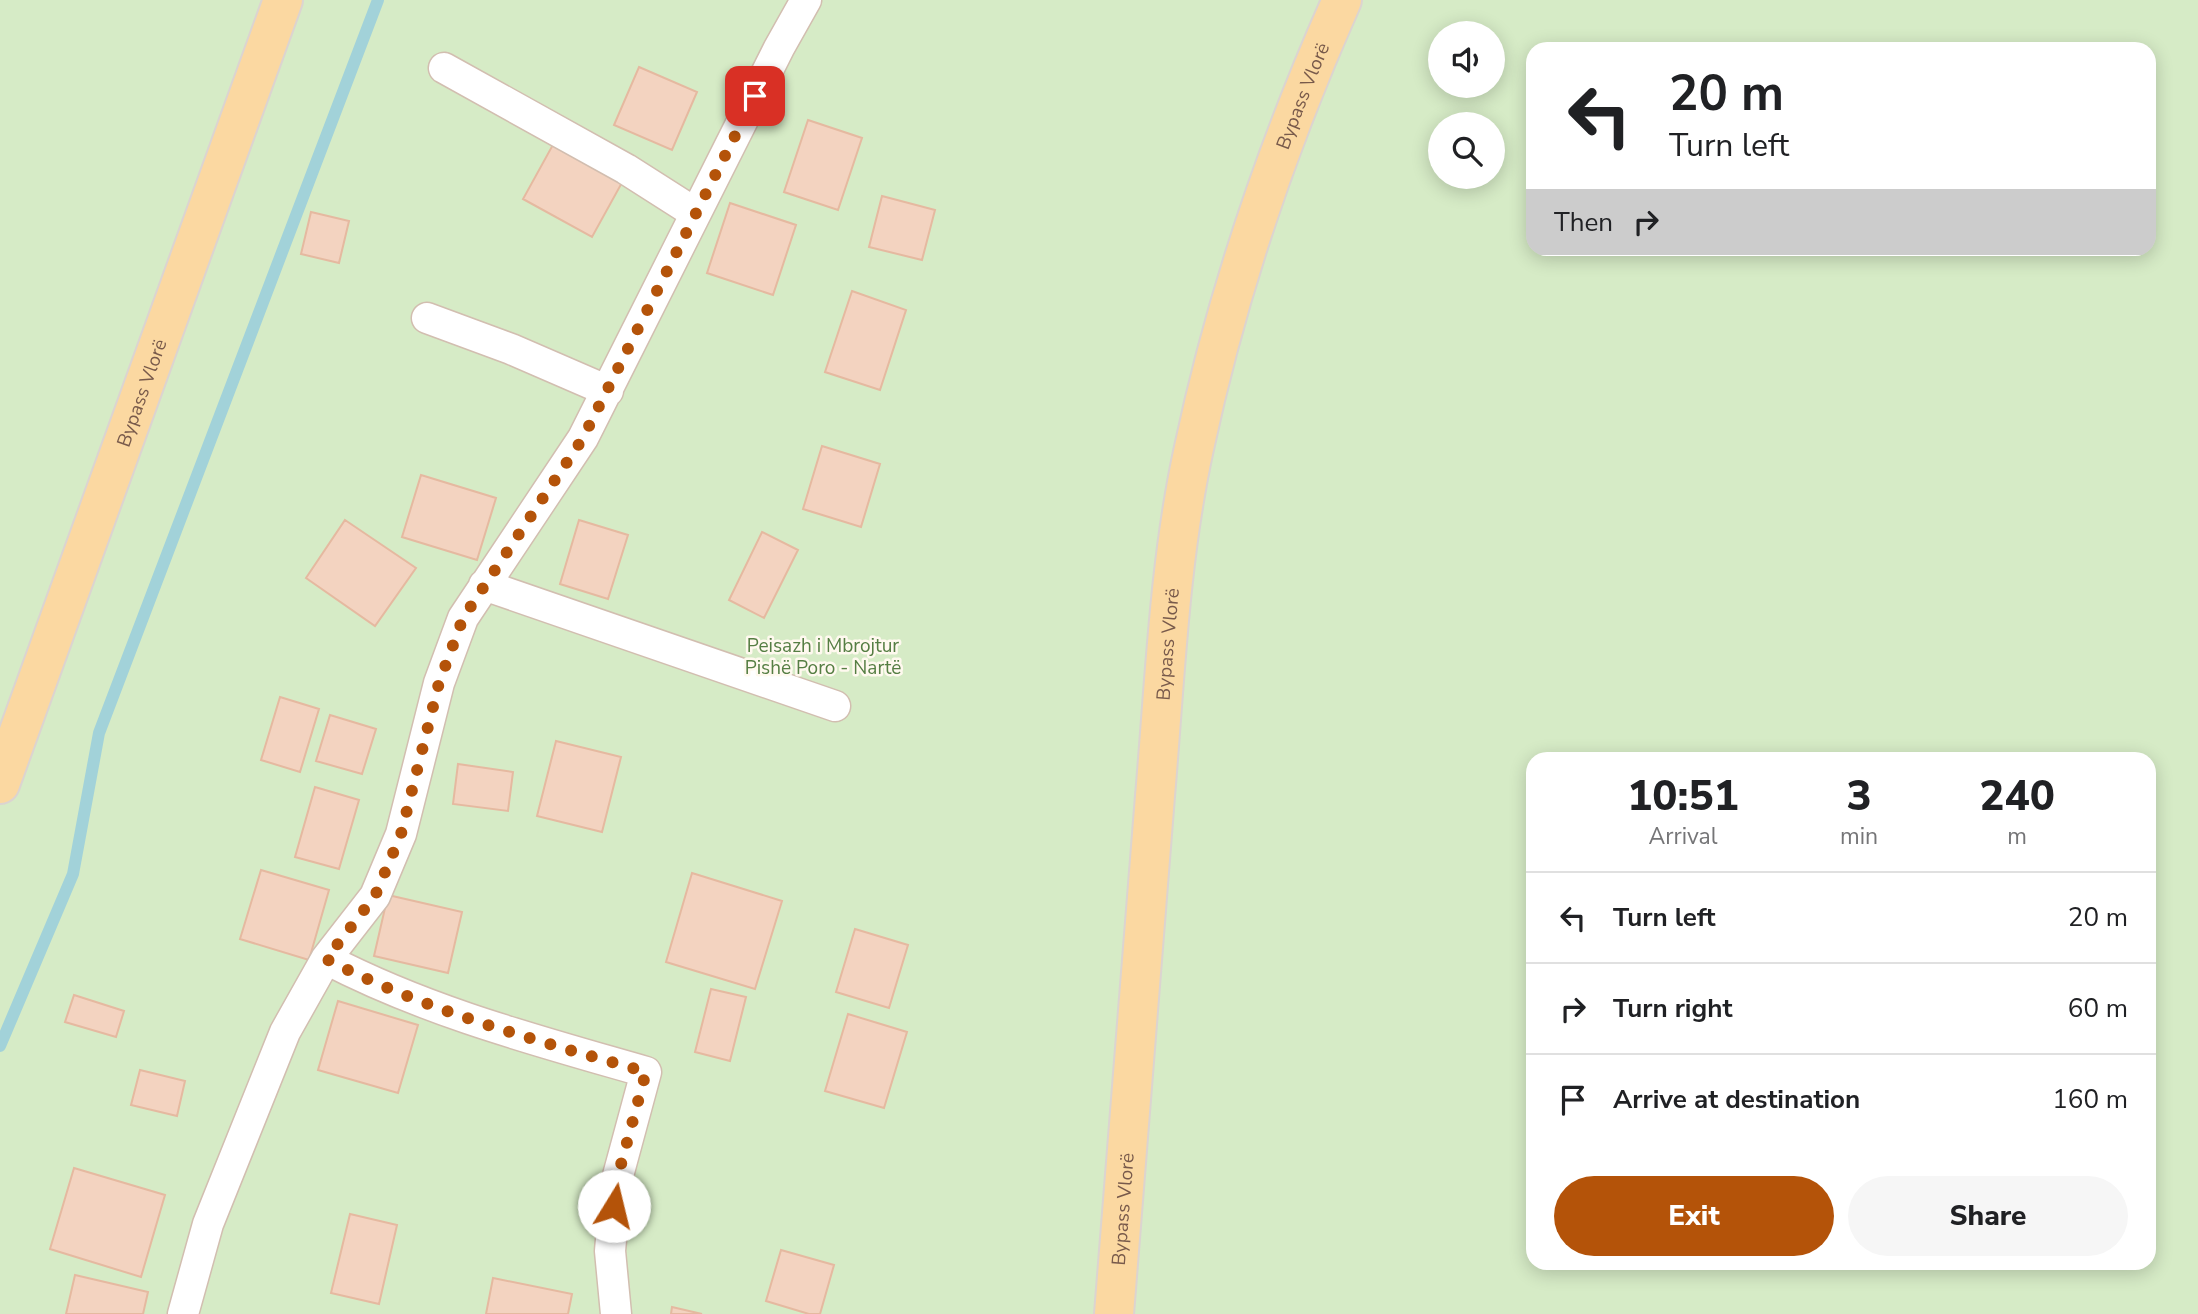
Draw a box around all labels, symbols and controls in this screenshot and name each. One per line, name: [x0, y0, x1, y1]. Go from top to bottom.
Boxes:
map controls: [1428, 21, 1505, 189]
button: sound: [1428, 21, 1505, 98]
street label: Bypass Vlorë: [1270, 39, 1336, 153]
text: 20 m: [1669, 60, 1784, 127]
pin: [725, 66, 785, 126]
icon: left: [1554, 70, 1645, 161]
icon: arrive: [736, 77, 774, 115]
button: search: [1428, 112, 1505, 189]
text: Turn left: [1669, 124, 1789, 167]
icon: right: [1627, 203, 1665, 241]
text: Then: [1554, 205, 1613, 240]
street label: Bypass Vlorë: [111, 336, 174, 451]
street label: Bypass Vlorë: [1150, 587, 1186, 701]
park label: Peisazh i Mbrojtur Pishë Poro - Nartë: [745, 633, 901, 681]
text: 10:51: [1627, 768, 1739, 825]
text: 3: [1846, 768, 1872, 825]
text: 240: [1979, 768, 2055, 825]
text: Arrival: [1648, 821, 1718, 852]
text: min: [1840, 821, 1878, 852]
text: m: [2007, 821, 2027, 852]
icon: left: [1554, 899, 1592, 937]
text: Turn left: [1613, 900, 1716, 935]
text: 20 m: [2068, 900, 2128, 935]
icon: right: [1554, 990, 1592, 1028]
text: Turn right: [1613, 991, 1732, 1026]
text: 60 m: [2068, 991, 2128, 1026]
icon: arrive: [1554, 1081, 1592, 1119]
text: Arrive at destination: [1613, 1082, 1860, 1117]
text: 160 m: [2052, 1082, 2128, 1117]
street label: Bypass Vlorë: [1106, 1152, 1141, 1267]
position arrow: [577, 1169, 651, 1243]
button: Exit: [1554, 1176, 1834, 1256]
button: Share: [1848, 1176, 2128, 1256]

